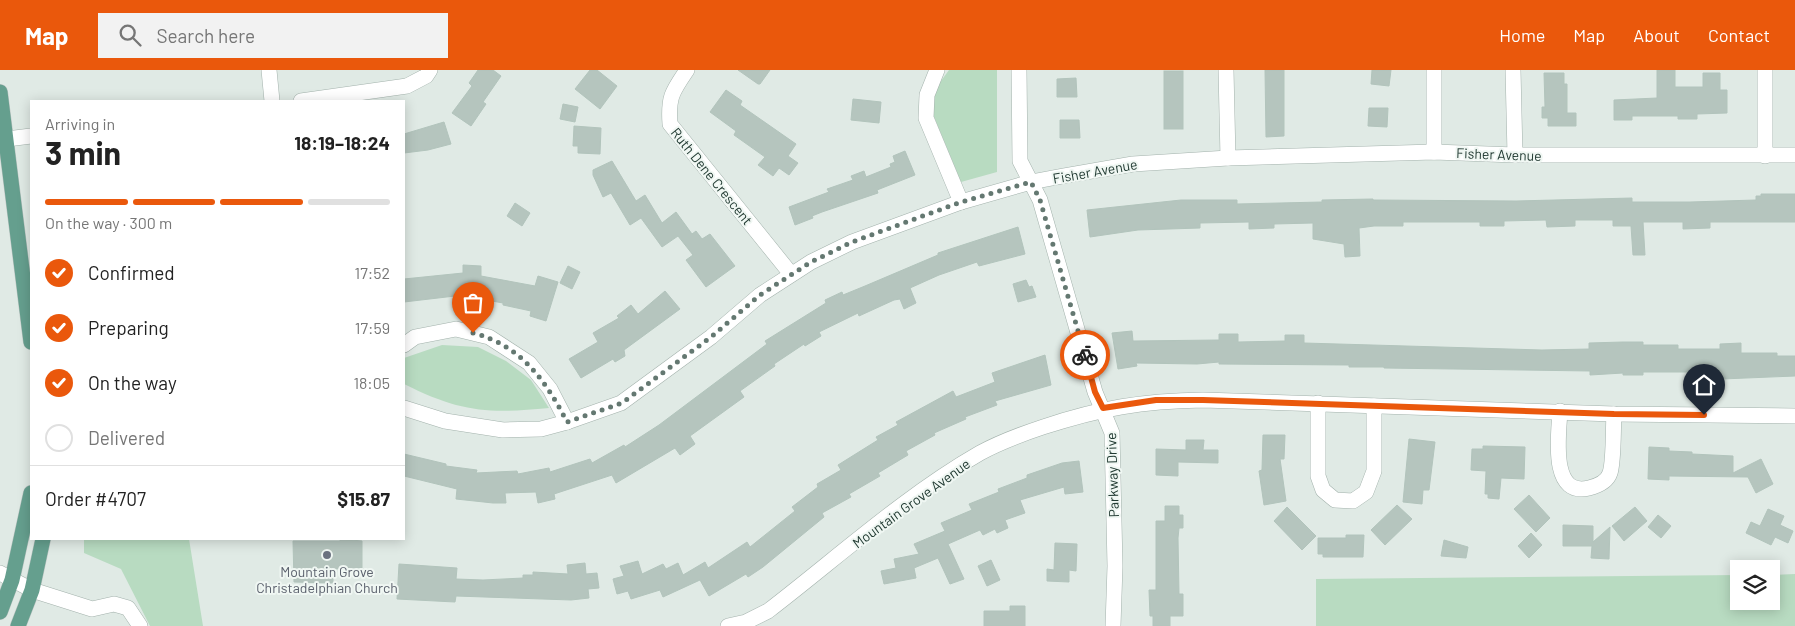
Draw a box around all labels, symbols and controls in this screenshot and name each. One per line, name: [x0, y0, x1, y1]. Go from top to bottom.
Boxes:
search box: [98, 13, 448, 58]
text: Map: [25, 21, 68, 50]
icon: search: [116, 21, 144, 49]
text: Search here: [156, 24, 255, 47]
text: Home: [1499, 24, 1545, 46]
text: Map: [1573, 24, 1605, 46]
text: About: [1633, 24, 1680, 46]
text: Contact: [1708, 24, 1770, 46]
text: Arriving in: [45, 114, 115, 133]
street label: Ruth Dene Crescent: [668, 124, 756, 228]
text: 18:19–18:24: [294, 131, 390, 154]
text: 3 min: [45, 133, 121, 171]
street label: Fisher Avenue: [1456, 144, 1542, 164]
street label: Fisher Avenue: [1051, 155, 1139, 187]
text: On the way · 300 m: [45, 213, 172, 232]
icon: check: [45, 259, 73, 287]
text: Confirmed: [88, 261, 175, 284]
text: 17:52: [355, 263, 390, 282]
pin: [452, 282, 494, 333]
icon: bag: [459, 289, 487, 317]
icon: check: [45, 314, 73, 342]
text: Preparing: [88, 316, 169, 339]
text: 17:59: [355, 318, 390, 337]
courier: [1060, 330, 1110, 380]
icon: bike: [1071, 341, 1099, 369]
pin: [1683, 364, 1725, 415]
icon: check: [45, 369, 73, 397]
text: On the way: [88, 371, 177, 394]
icon: home: [1690, 371, 1718, 399]
text: 18:05: [353, 373, 390, 392]
text: Delivered: [88, 426, 165, 449]
street label: Parkway Drive: [1102, 432, 1122, 518]
street label: Mountain Grove Avenue: [849, 455, 973, 551]
text: Order #4707: [45, 487, 146, 510]
text: $15.87: [337, 487, 390, 510]
marker: Mountain Grove Christadelphian Church: [321, 549, 333, 561]
map controls: [1730, 560, 1780, 610]
button: layers: [1730, 560, 1780, 610]
place label: Mountain Grove Christadelphian Church: [256, 563, 398, 596]

